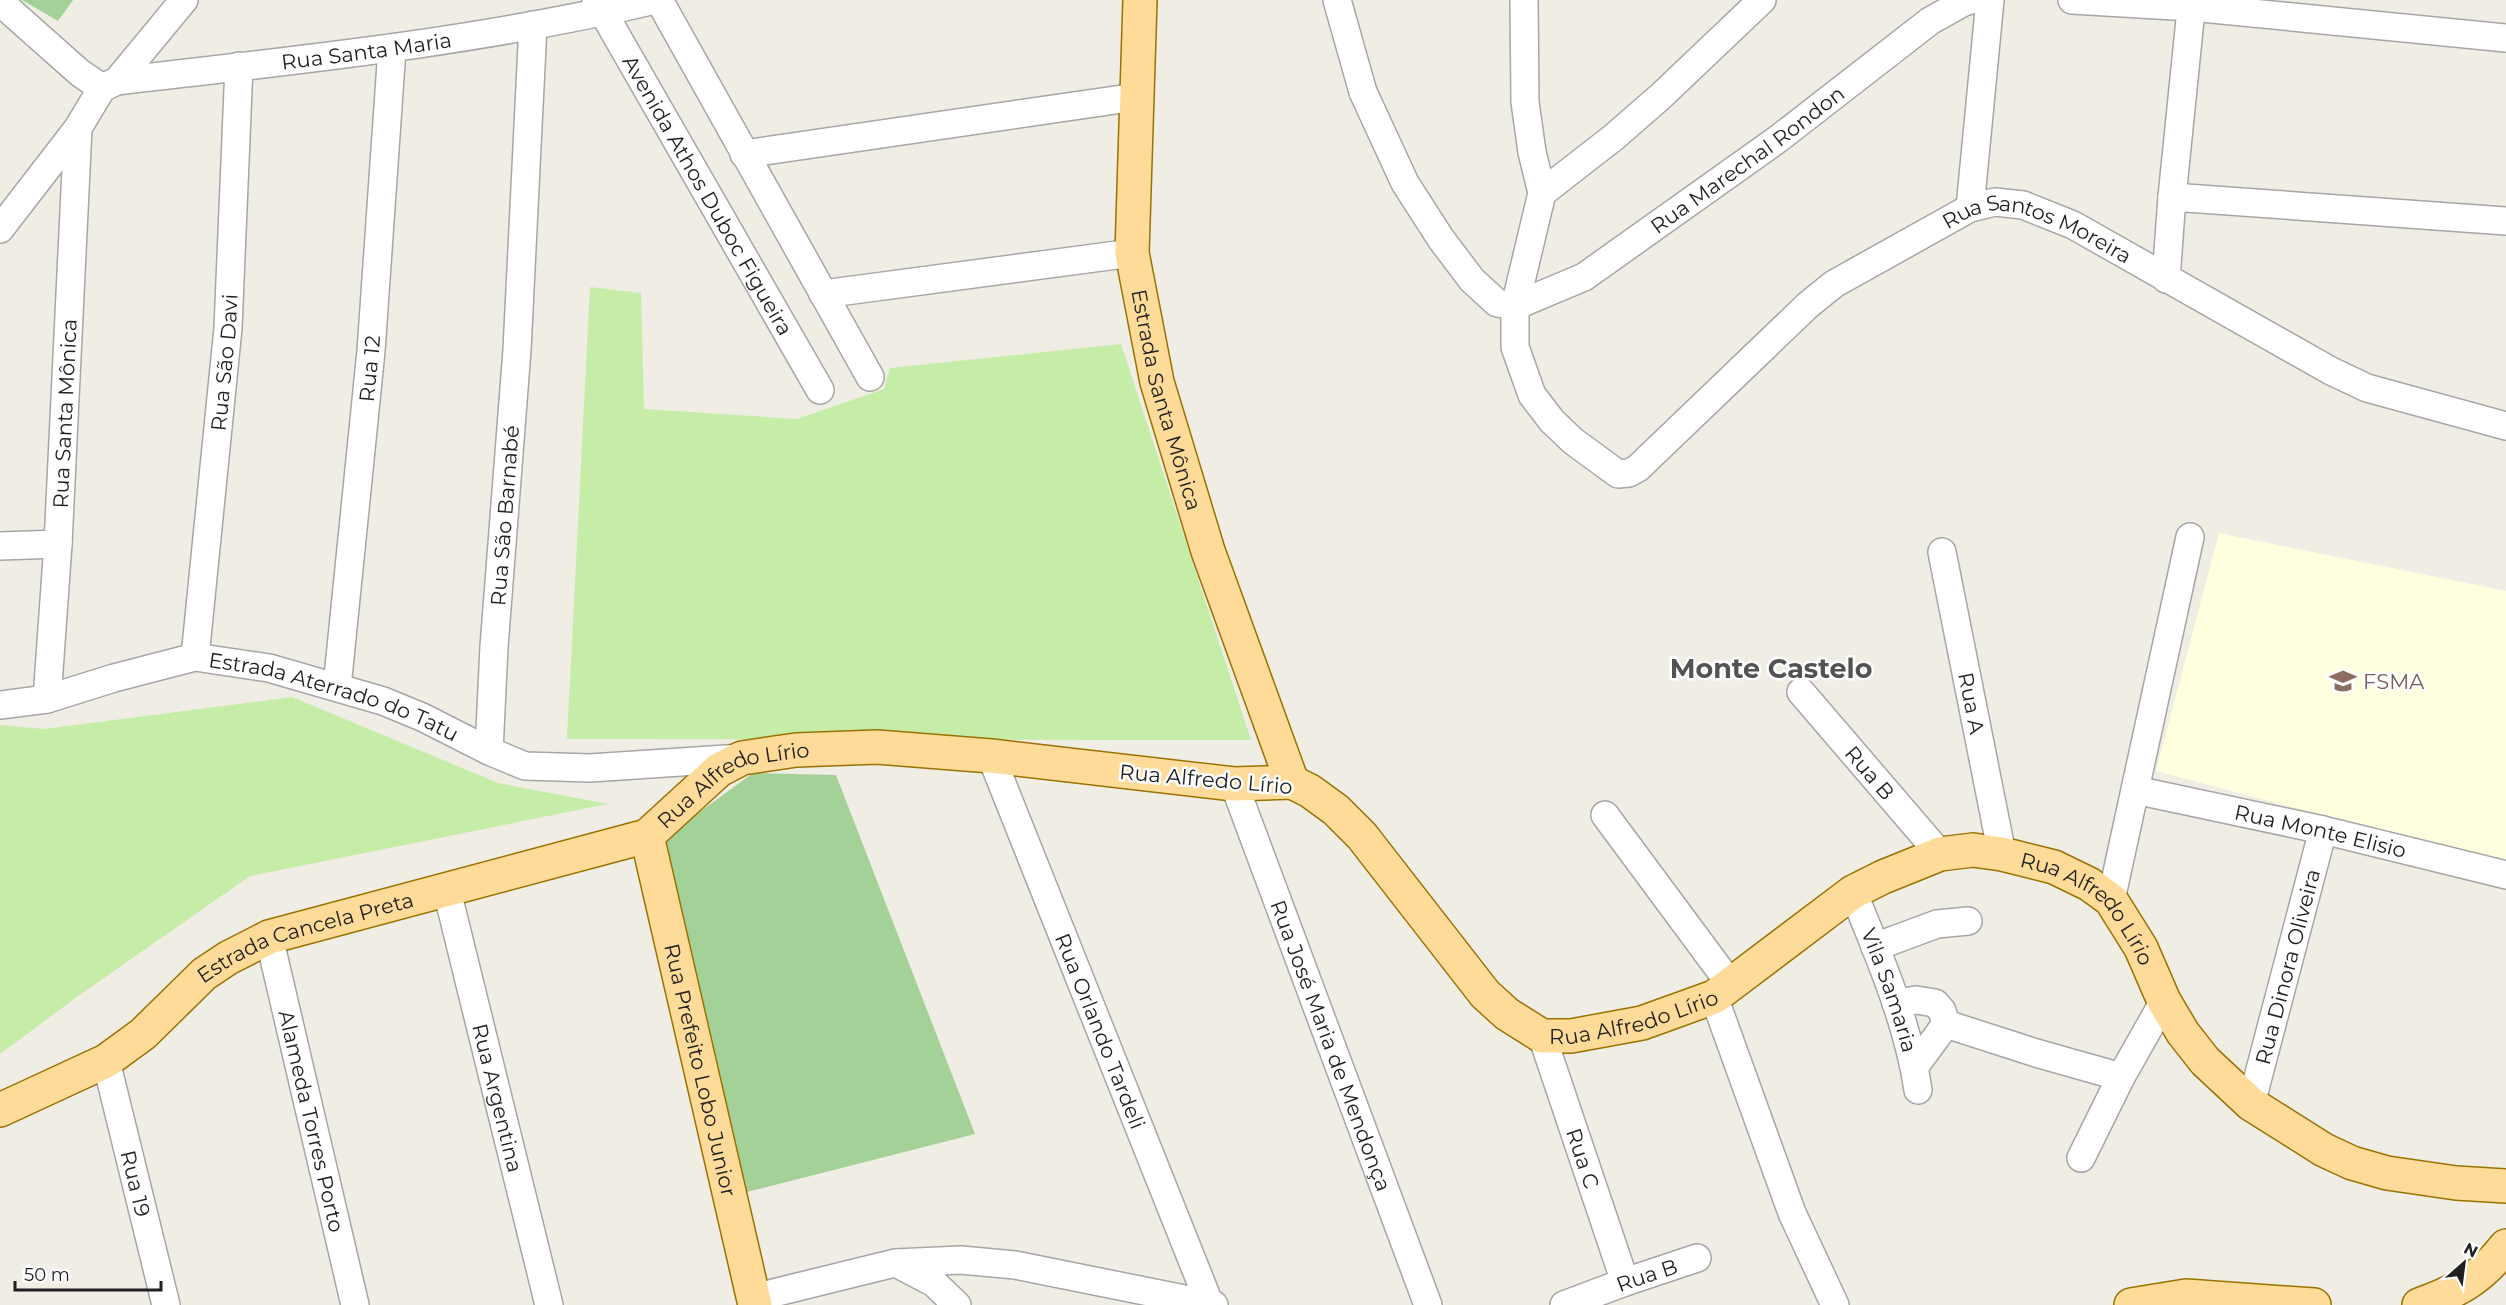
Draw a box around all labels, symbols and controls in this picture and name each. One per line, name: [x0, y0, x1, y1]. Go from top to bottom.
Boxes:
street label: Rua Santa Maria: [280, 27, 453, 74]
street label: Avenida Athos Duboc Figueira: [618, 51, 798, 340]
street label: Rua Marechal Rondon: [1645, 80, 1849, 238]
street label: Rua Santos Moreira: [1938, 189, 2136, 268]
street label: Estrada Santa Mônica: [1127, 287, 1207, 513]
street label: Rua São Davi: [205, 293, 242, 432]
street label: Rua Santa Mônica: [47, 318, 81, 509]
street label: Rua 12: [353, 334, 385, 403]
street label: Rua São Barnabé: [485, 424, 524, 607]
street label: Estrada Aterrado do Tatu: [207, 647, 463, 746]
district label: Monte Castelo: [1670, 652, 1872, 685]
school or university icon: FSMA: [2328, 666, 2358, 696]
place label: FSMA: [2363, 669, 2425, 694]
street label: Rua A: [1954, 670, 1991, 737]
street label: Rua Alfredo Lírio: [652, 737, 810, 833]
street label: Rua B: [1840, 740, 1900, 805]
street label: Rua Alfredo Lírio: [1118, 759, 1294, 799]
street label: Rua Monte Elisio: [2232, 799, 2409, 863]
street label: Rua Alfredo Lírio: [2018, 847, 2159, 969]
street label: Rua Dinora Oliveira: [2249, 866, 2325, 1067]
street label: Estrada Cancela Preta: [192, 886, 416, 988]
street label: Rua José Maria de Mendonça: [1266, 896, 1397, 1195]
street label: Vila Samaria: [1857, 924, 1923, 1055]
street label: Rua Orlando Tardeli: [1050, 929, 1151, 1132]
street label: Rua Prefeito Lobo Junior: [660, 941, 742, 1199]
street label: Rua Alfredo Lírio: [1549, 984, 1721, 1050]
street label: Alameda Torres Porto: [274, 1008, 350, 1235]
street label: Rua Argentina: [468, 1021, 528, 1175]
street label: Rua C: [1561, 1125, 1605, 1192]
street label: Rua 19: [116, 1148, 156, 1219]
north arrow: [2434, 1233, 2494, 1293]
text: N: [2461, 1239, 2481, 1262]
street label: Rua B: [1612, 1253, 1681, 1297]
scale bar: [15, 1254, 160, 1292]
text: 50 m: [24, 1264, 70, 1286]

